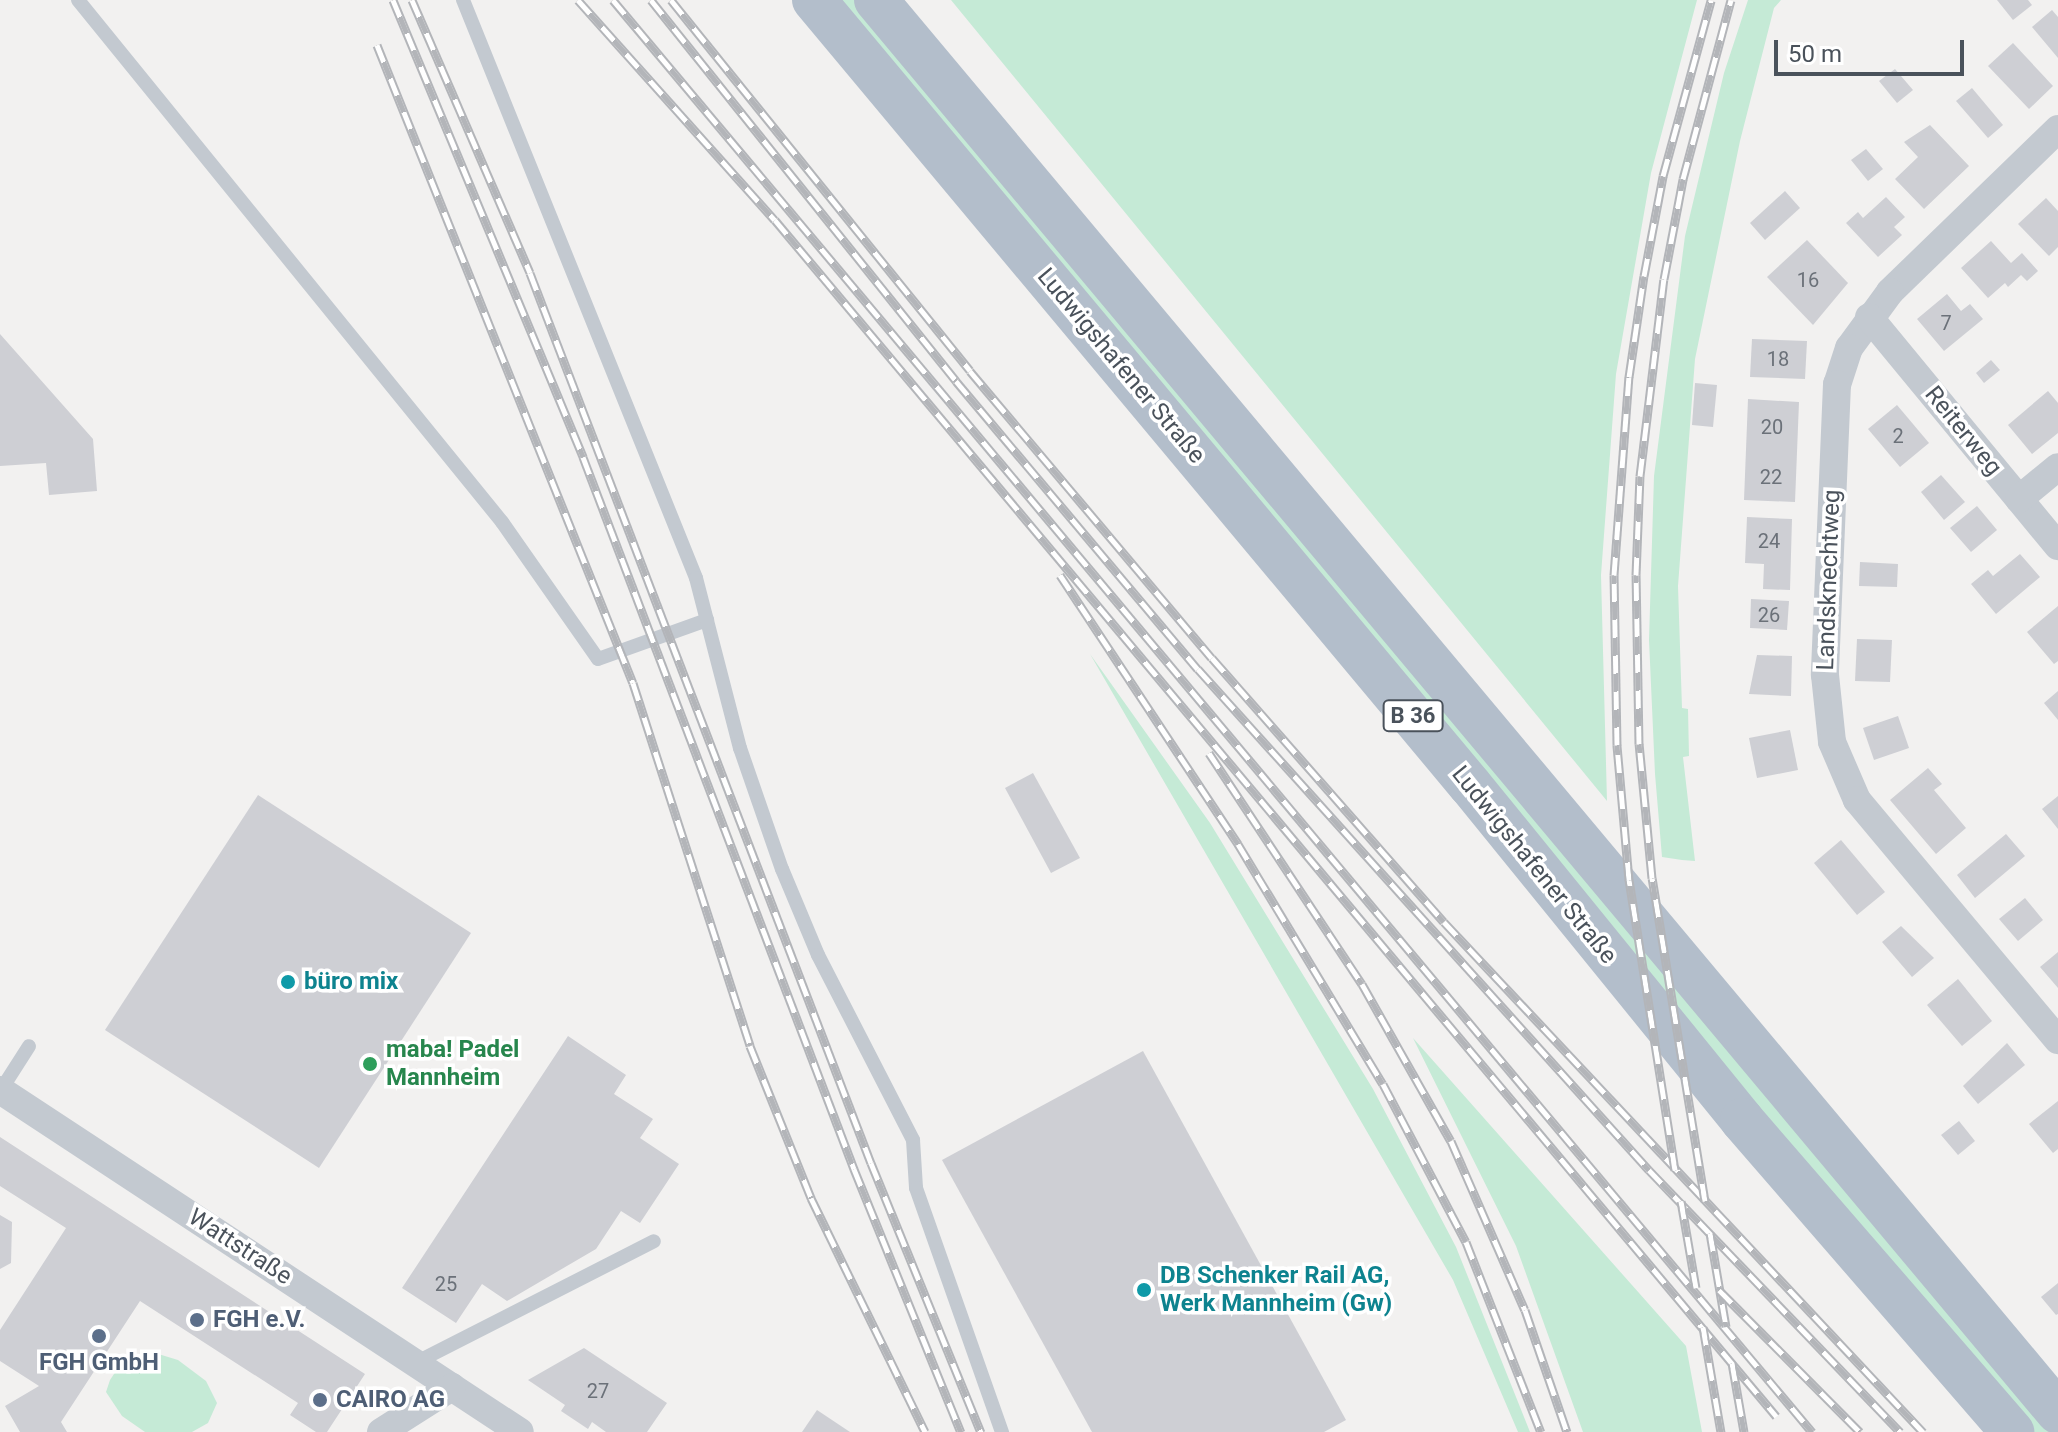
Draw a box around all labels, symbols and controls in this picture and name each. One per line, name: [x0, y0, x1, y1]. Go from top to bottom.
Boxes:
scale bar: [1778, 24, 1968, 74]
text: 50 m: [1788, 40, 1842, 68]
street label: Ludwigshafener Straße: [1031, 263, 1211, 469]
house number: 16: [1797, 268, 1819, 292]
house number: 7: [1940, 311, 1952, 335]
house number: 18: [1767, 347, 1789, 371]
street label: Reiterweg: [1918, 381, 2008, 481]
house number: 20: [1761, 415, 1783, 439]
house number: 2: [1892, 424, 1904, 448]
house number: 22: [1760, 465, 1782, 489]
street label: Landsknechtweg: [1811, 489, 1847, 671]
house number: 24: [1758, 529, 1780, 553]
house number: 26: [1758, 603, 1780, 627]
road number: B 36: [1381, 698, 1445, 734]
street label: Ludwigshafener Straße: [1445, 760, 1623, 970]
place label: büro mix: [304, 968, 398, 996]
marker: büro mix: [279, 973, 297, 991]
place label: maba! Padel Mannheim: [386, 1036, 519, 1092]
marker: maba! Padel Mannheim: [361, 1055, 379, 1073]
street label: Wattstraße: [183, 1203, 297, 1291]
place label: DB Schenker Rail AG, Werk Mannheim (Gw): [1160, 1262, 1392, 1318]
house number: 25: [435, 1272, 457, 1296]
marker: DB Schenker Rail AG, Werk Mannheim (Gw): [1135, 1281, 1153, 1299]
place label: FGH e.V.: [213, 1306, 305, 1334]
marker: FGH e.V.: [188, 1311, 206, 1329]
marker: FGH GmbH: [90, 1327, 108, 1345]
place label: FGH GmbH: [39, 1349, 159, 1377]
house number: 27: [587, 1379, 609, 1403]
place label: CAIRO AG: [336, 1386, 445, 1414]
marker: CAIRO AG: [311, 1391, 329, 1409]

